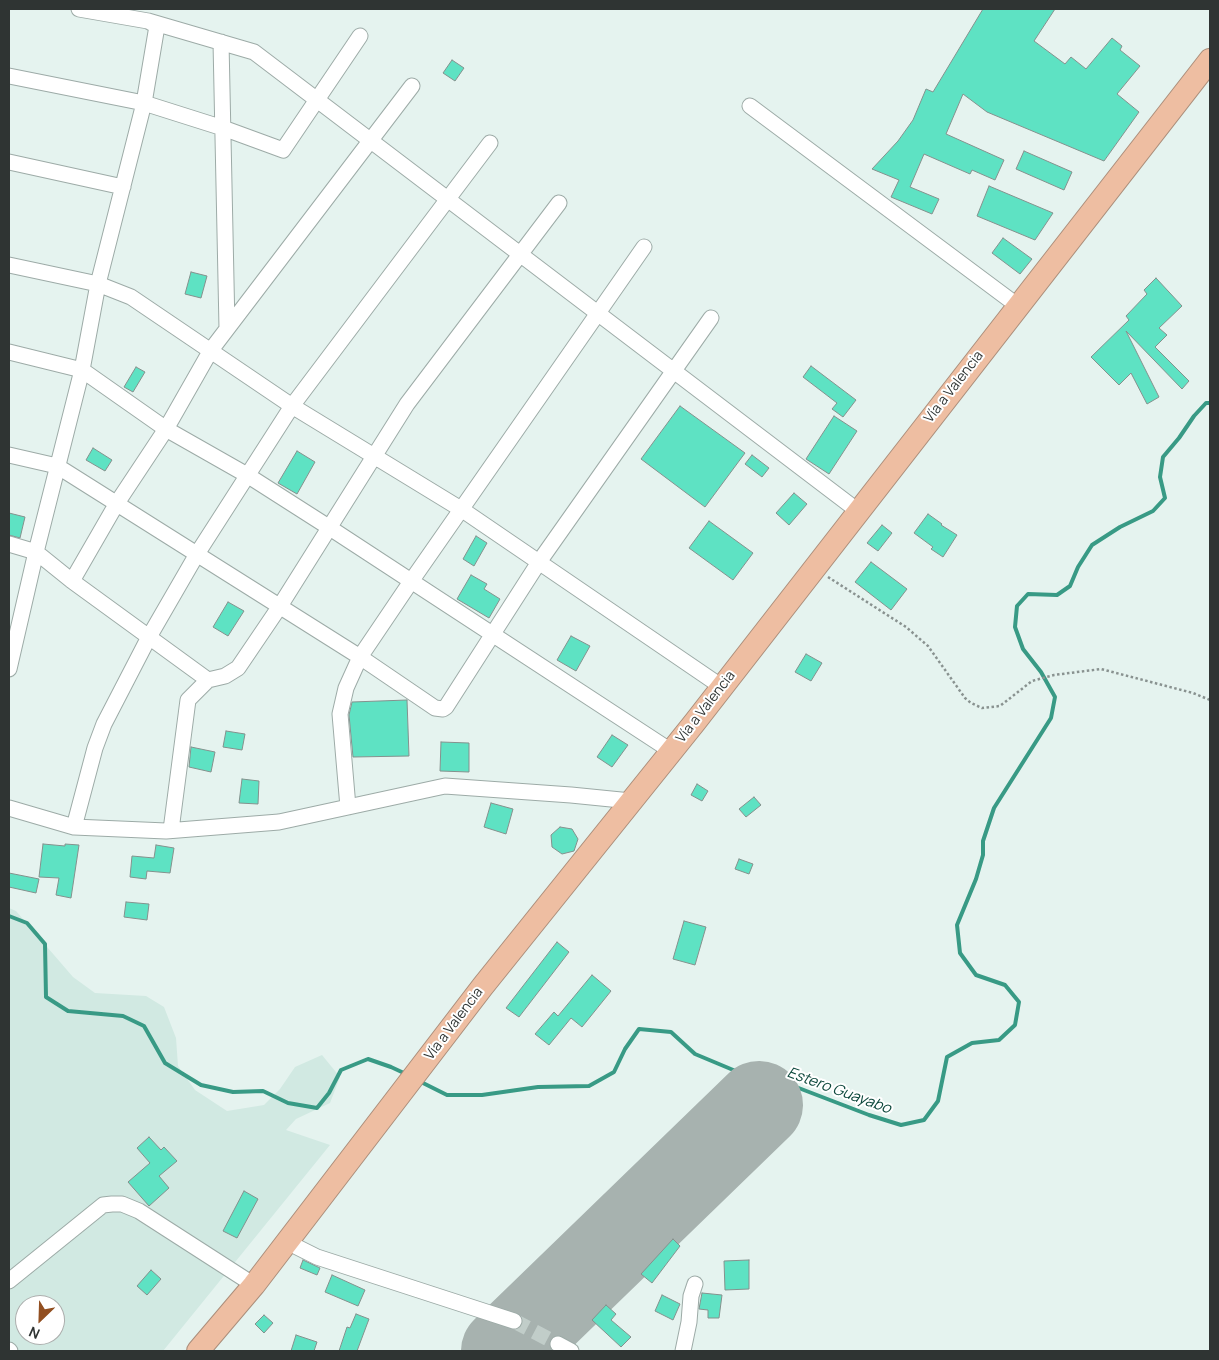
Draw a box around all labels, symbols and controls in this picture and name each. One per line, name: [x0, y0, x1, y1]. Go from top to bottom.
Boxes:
street label: Vía a Valencia: [921, 348, 987, 426]
street label: Vía a Valencia: [673, 668, 739, 746]
street label: Vía a Valencia: [421, 984, 487, 1064]
water label: Estero Guayabo: [785, 1064, 893, 1118]
north arrow: [15, 1295, 65, 1345]
text: N: [26, 1323, 43, 1344]

